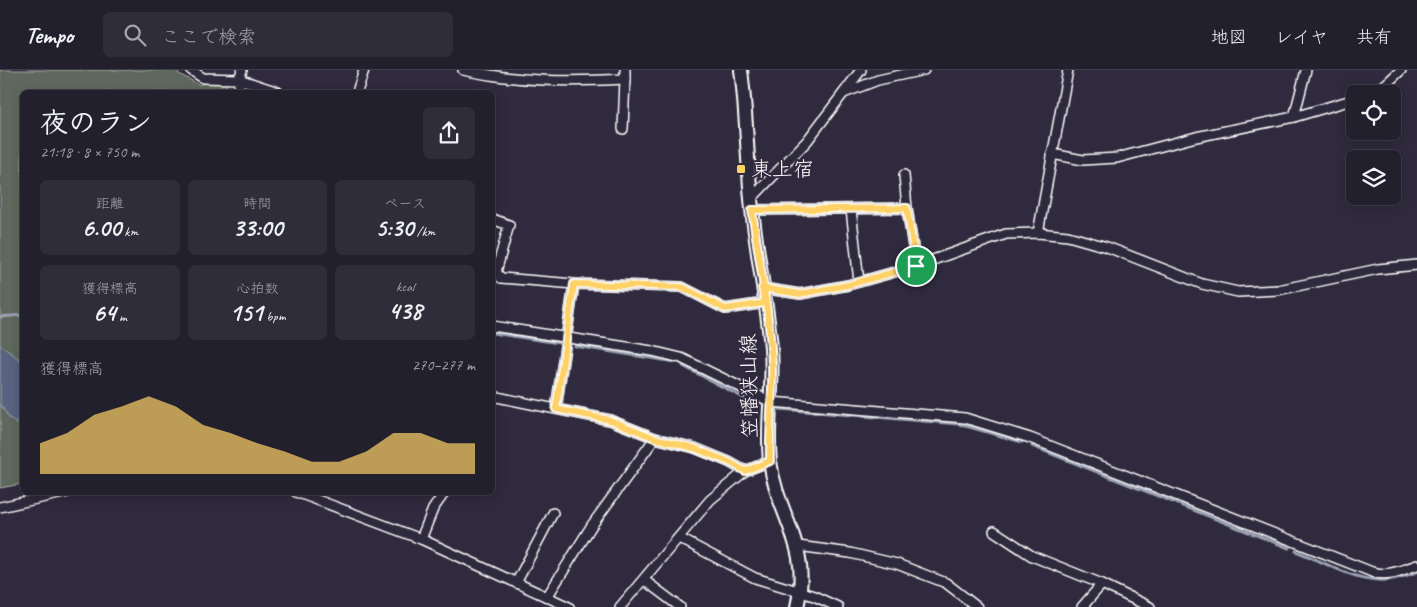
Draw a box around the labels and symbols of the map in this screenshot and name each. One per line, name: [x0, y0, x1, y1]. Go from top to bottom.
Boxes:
place label: 東上宿: [751, 156, 814, 182]
marker: 東上宿: [735, 163, 747, 175]
pin: [895, 245, 937, 287]
street label: 笠幡狭山線: [735, 333, 763, 439]

